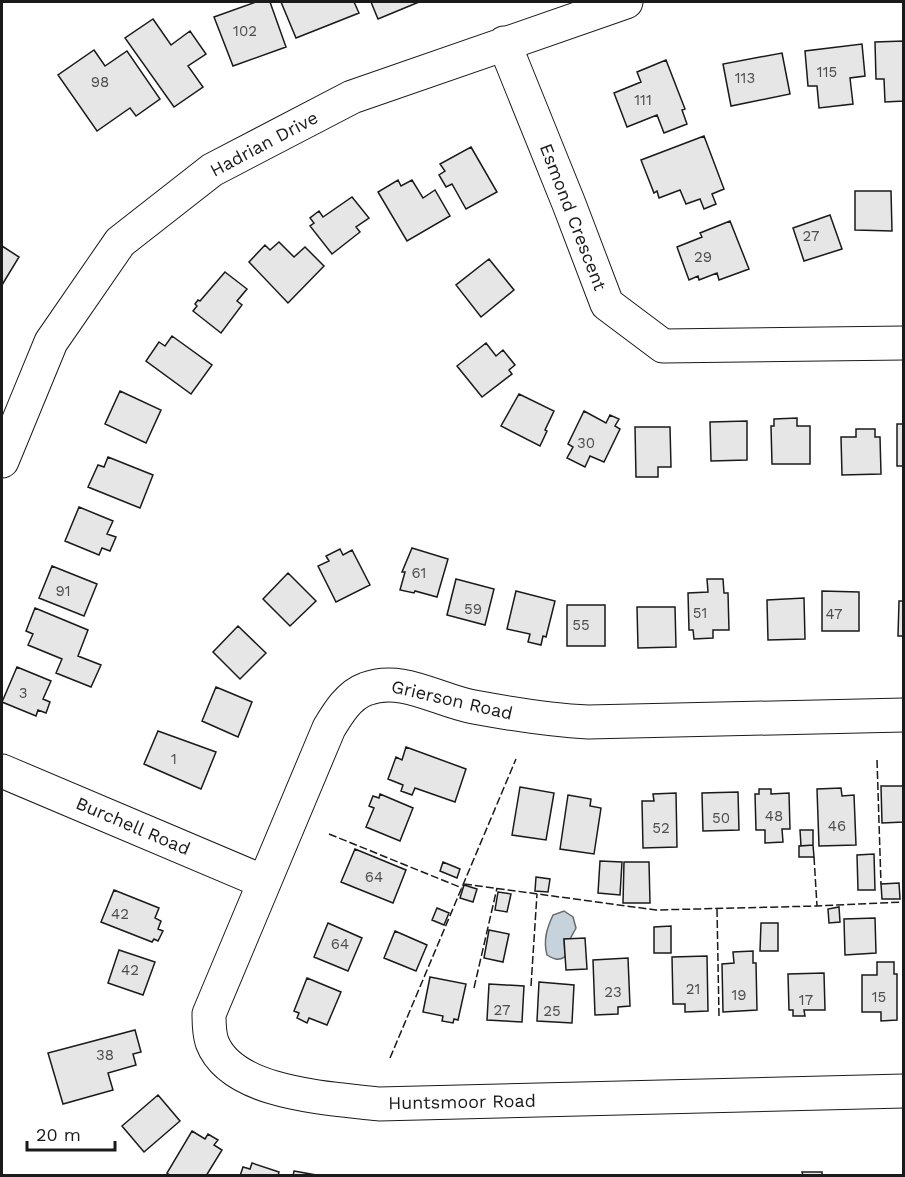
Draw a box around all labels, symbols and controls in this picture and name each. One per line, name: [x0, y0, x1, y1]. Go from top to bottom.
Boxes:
house number: 102: [233, 22, 257, 40]
house number: 115: [817, 63, 837, 81]
house number: 113: [735, 69, 755, 87]
house number: 98: [91, 73, 109, 91]
house number: 111: [634, 91, 652, 109]
street label: Hadrian Drive: [206, 106, 321, 181]
street label: Esmond Crescent: [536, 140, 611, 294]
house number: 27: [803, 227, 819, 245]
house number: 29: [694, 248, 712, 266]
house number: 30: [577, 434, 595, 452]
house number: 61: [412, 564, 426, 582]
house number: 91: [55, 582, 71, 600]
house number: 59: [464, 600, 482, 618]
house number: 51: [693, 604, 707, 622]
house number: 47: [826, 605, 842, 623]
house number: 55: [572, 616, 590, 634]
street label: Grierson Road: [389, 675, 515, 724]
house number: 3: [19, 684, 27, 702]
house number: 1: [171, 750, 177, 768]
street label: Burchell Road: [73, 792, 193, 859]
house number: 48: [765, 807, 783, 825]
house number: 50: [712, 809, 730, 827]
house number: 46: [828, 817, 846, 835]
house number: 52: [652, 819, 670, 837]
house number: 64: [365, 868, 383, 886]
house number: 42: [111, 905, 129, 923]
house number: 64: [331, 935, 349, 953]
house number: 42: [121, 961, 139, 979]
house number: 21: [686, 980, 700, 998]
house number: 23: [604, 983, 622, 1001]
house number: 19: [731, 986, 747, 1004]
house number: 15: [872, 988, 886, 1006]
house number: 17: [799, 991, 813, 1009]
house number: 27: [494, 1001, 510, 1019]
house number: 25: [543, 1002, 561, 1020]
house number: 38: [96, 1046, 114, 1064]
street label: Huntsmoor Road: [388, 1090, 536, 1113]
scale bar: [27, 1114, 116, 1152]
text: 20 m: [36, 1124, 81, 1145]

